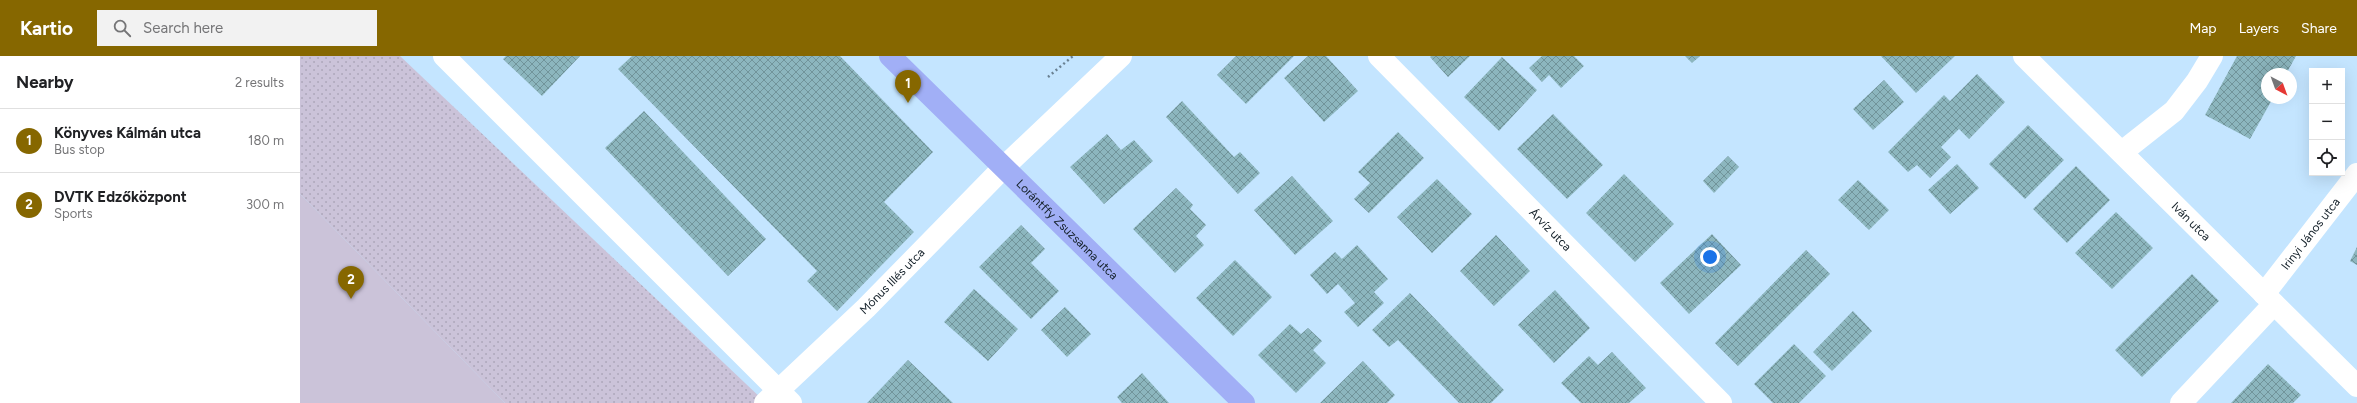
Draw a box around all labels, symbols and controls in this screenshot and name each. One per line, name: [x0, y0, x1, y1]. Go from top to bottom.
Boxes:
search box: [97, 10, 377, 46]
text: Kartio: [20, 17, 73, 40]
icon: search: [111, 17, 133, 39]
text: Search here: [143, 19, 223, 37]
text: Map: [2189, 20, 2217, 37]
text: Layers: [2239, 20, 2279, 37]
text: Share: [2301, 20, 2337, 37]
north arrow: [2261, 68, 2297, 104]
map controls: [2309, 68, 2345, 176]
button: +: [2309, 68, 2345, 104]
pin: 1: [895, 70, 921, 103]
text: Nearby: [16, 72, 74, 92]
text: 2 results: [235, 75, 284, 90]
button: −: [2309, 104, 2345, 140]
text: Könyves Kálmán utca: [54, 124, 201, 142]
text: 1: [26, 133, 32, 148]
text: 180 m: [248, 133, 284, 148]
button: locate: [2309, 140, 2345, 176]
text: Bus stop: [54, 142, 105, 157]
street label: Lorántffy Zsuzsanna utca: [1013, 177, 1121, 282]
text: DVTK Edzőközpont: [54, 188, 187, 206]
street label: Irinyi János utca: [2278, 195, 2343, 273]
text: 2: [25, 197, 33, 212]
text: 300 m: [246, 197, 284, 212]
street label: Iván utca: [2169, 199, 2213, 244]
text: Sports: [54, 206, 93, 221]
street label: Árvíz utca: [1526, 206, 1574, 254]
street label: Mónus Illés utca: [857, 245, 927, 317]
your location: [1700, 247, 1720, 267]
pin: 2: [338, 266, 364, 299]

